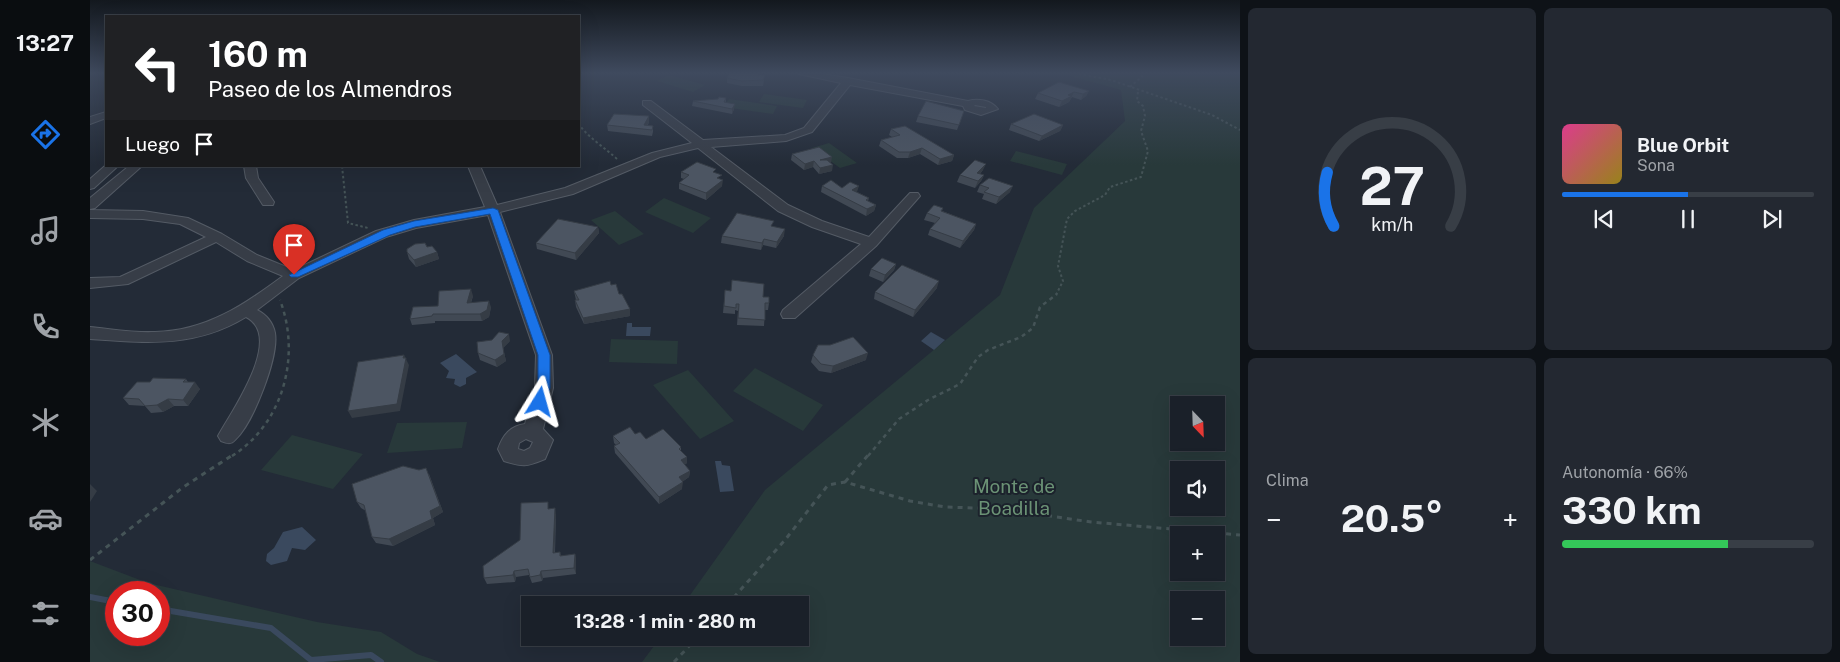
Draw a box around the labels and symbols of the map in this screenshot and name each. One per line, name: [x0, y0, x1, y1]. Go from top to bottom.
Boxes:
pin: [273, 224, 315, 275]
position arrow: [513, 375, 565, 427]
north arrow: [1170, 396, 1225, 451]
park label: Monte de Boadilla: [973, 475, 1055, 519]
speed limit sign: 30: [105, 581, 170, 646]

